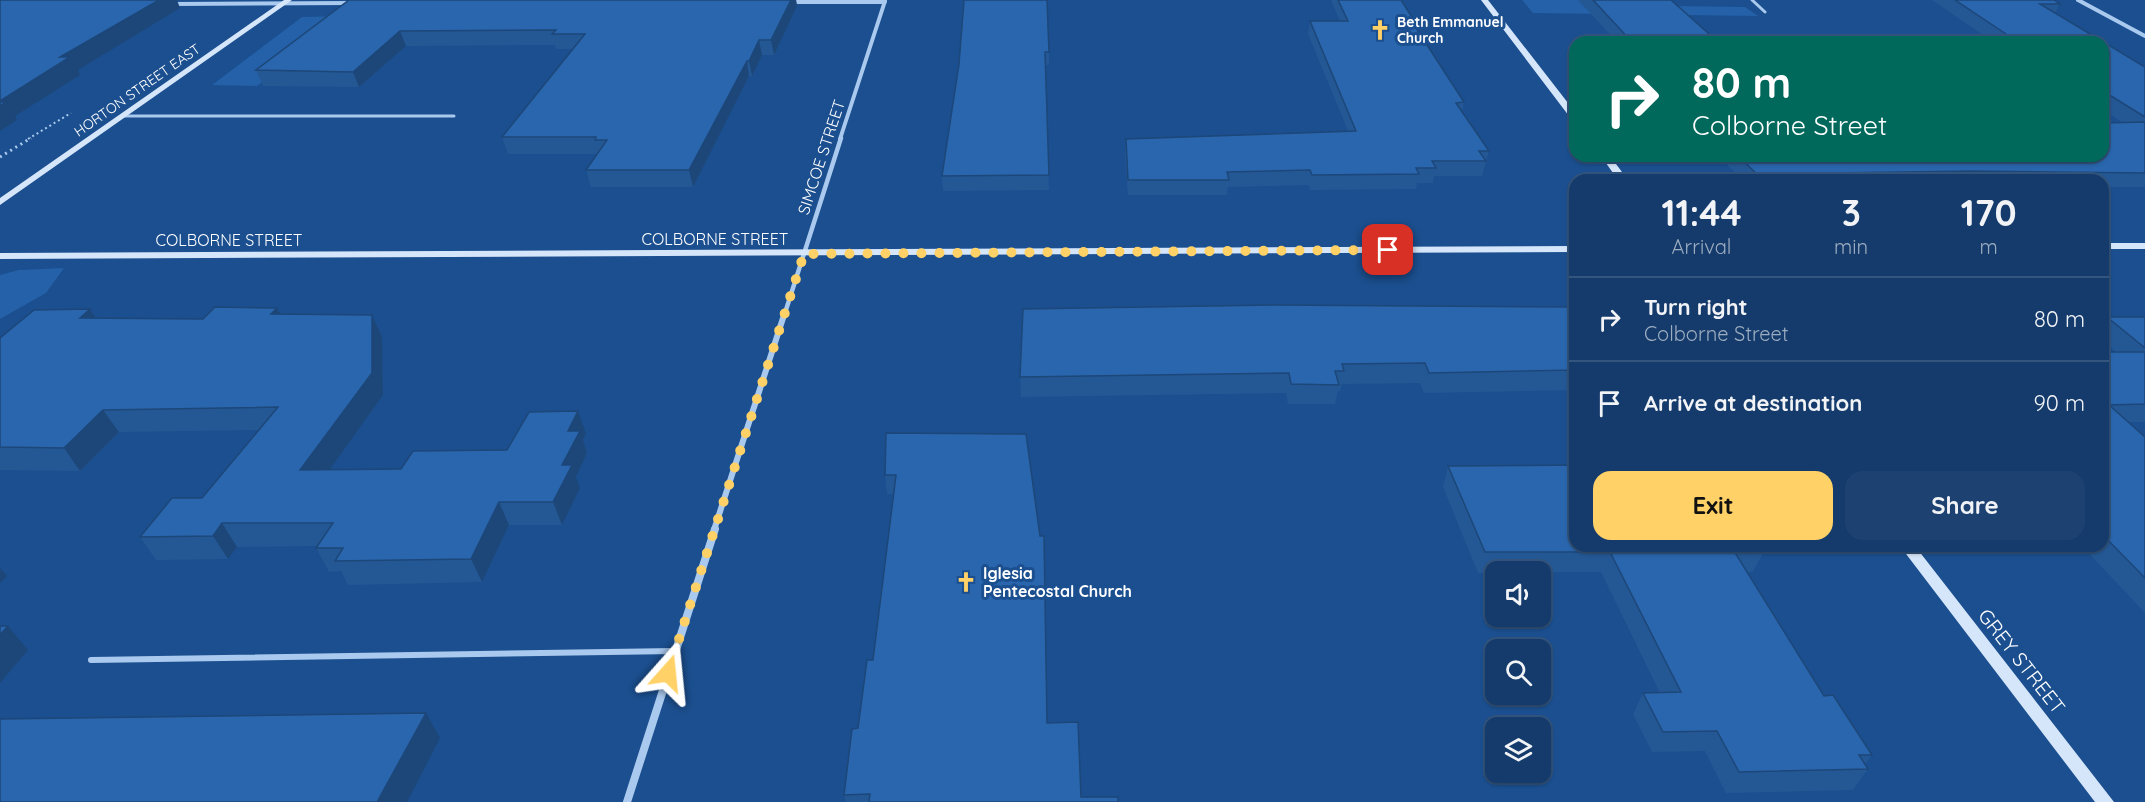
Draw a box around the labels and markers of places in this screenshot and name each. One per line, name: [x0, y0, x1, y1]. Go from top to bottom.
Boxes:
place label: Beth Emmanuel Church: [1397, 13, 1503, 47]
church icon: Beth Emmanuel Church: [1368, 18, 1392, 42]
pin: [1362, 224, 1413, 275]
place label: Iglesia Pentecostal Church: [983, 563, 1132, 601]
church icon: Iglesia Pentecostal Church: [954, 570, 978, 594]

